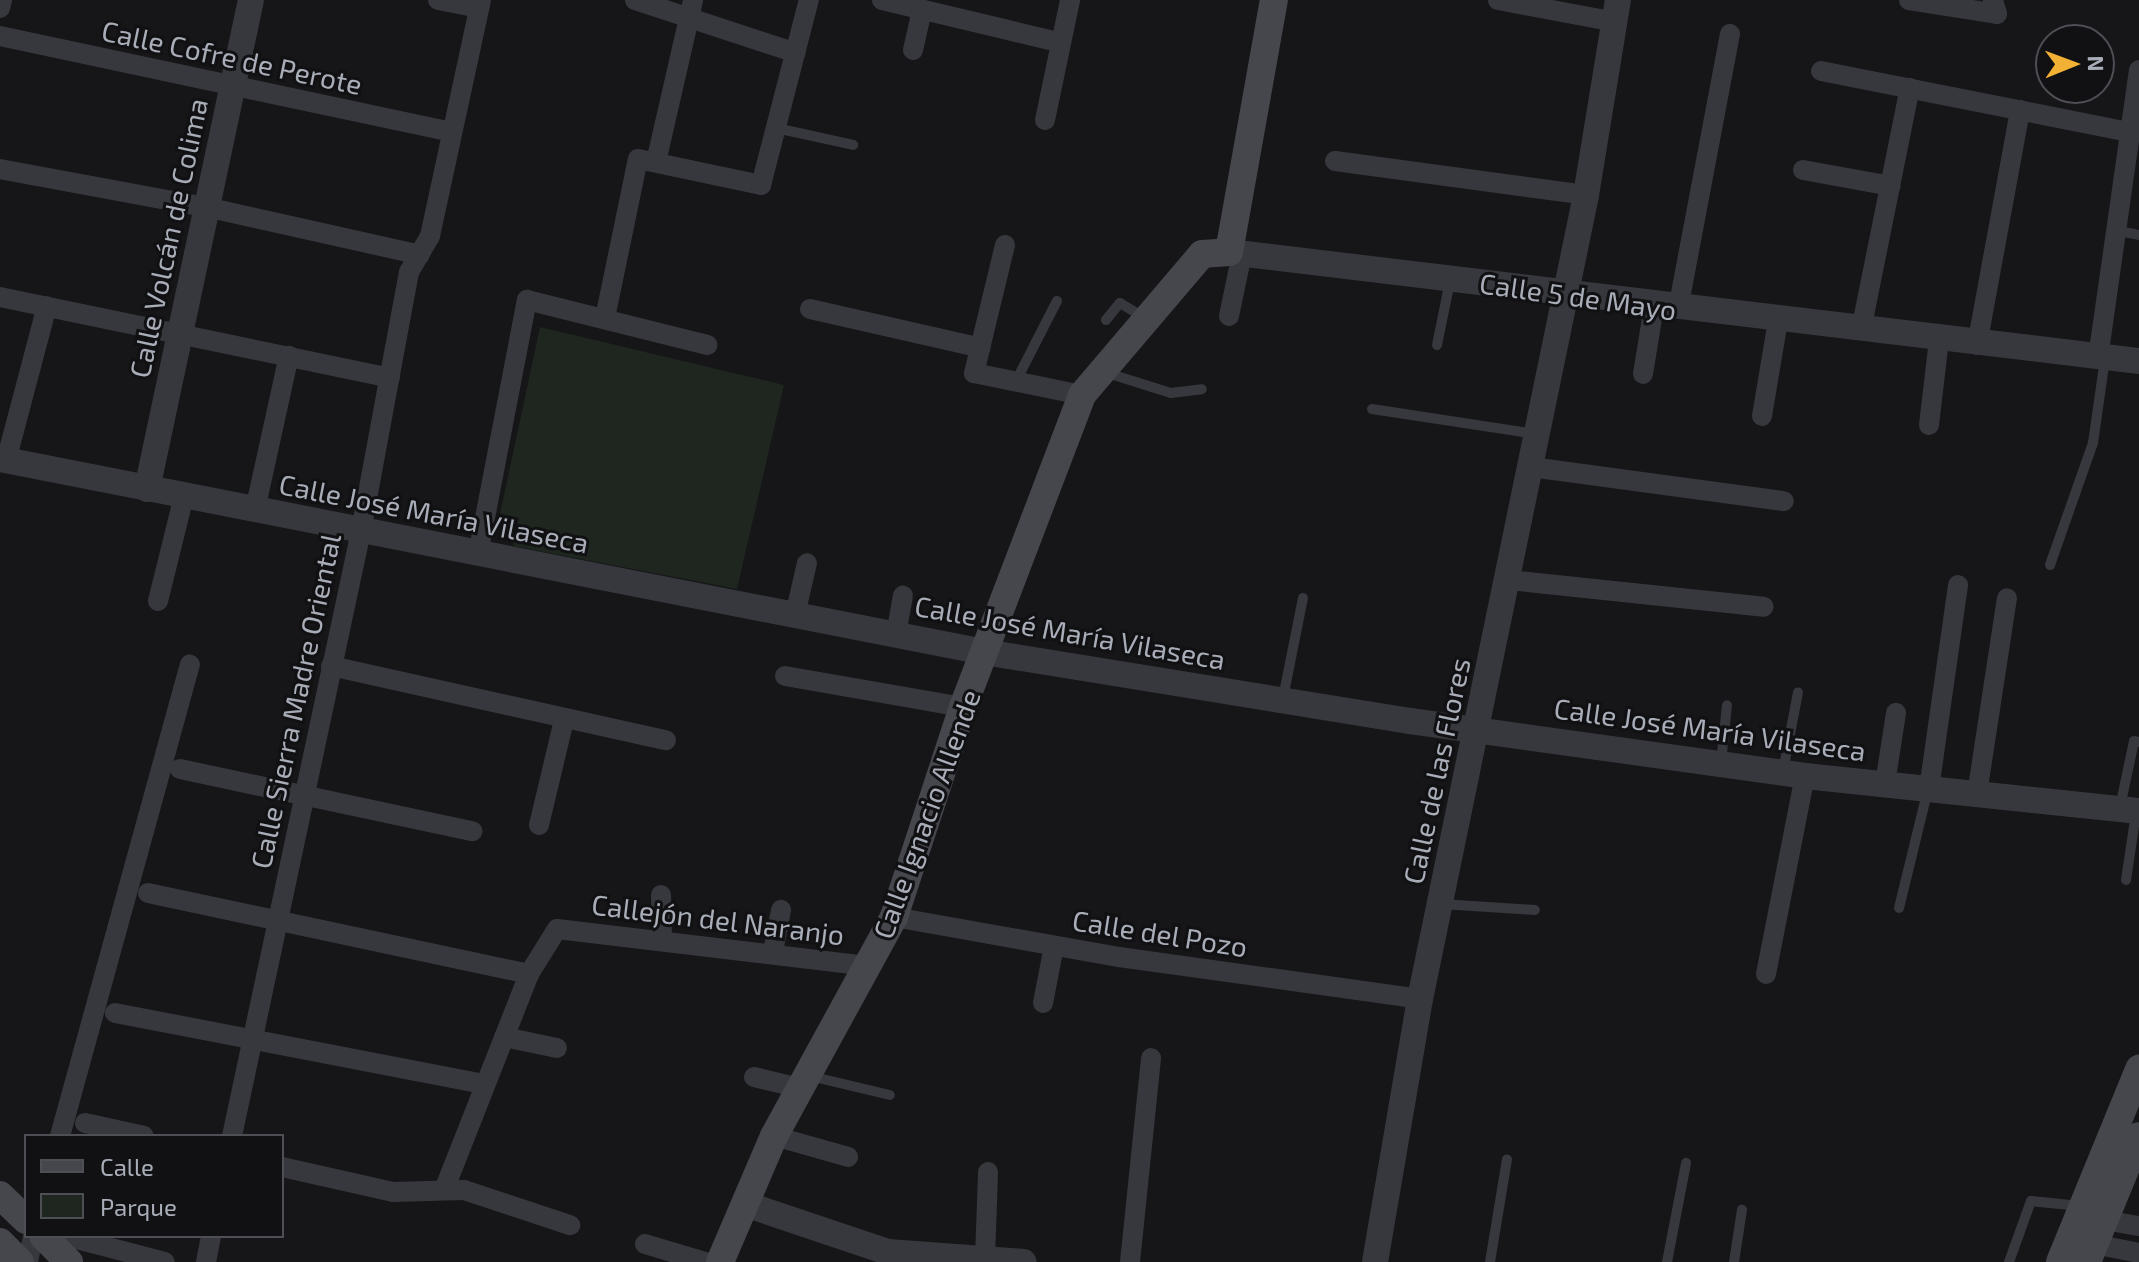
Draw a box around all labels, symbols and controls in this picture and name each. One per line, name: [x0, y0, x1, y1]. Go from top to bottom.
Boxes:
street label: Calle Cofre de Perote: [99, 13, 365, 101]
north arrow: [2035, 24, 2115, 104]
text: N: [2084, 55, 2110, 72]
street label: Calle Volcán de Colima: [122, 95, 214, 381]
street label: Calle 5 de Mayo: [1477, 266, 1679, 326]
street label: Calle José María Vilaseca: [276, 466, 592, 560]
street label: Calle Sierra Madre Oriental: [243, 530, 347, 872]
street label: Calle José María Vilaseca: [912, 588, 1228, 676]
street label: Calle de las Flores: [1396, 655, 1476, 887]
street label: Calle Ignacio Allende: [865, 685, 987, 943]
street label: Calle José María Vilaseca: [1551, 690, 1869, 768]
street label: Callejón del Naranjo: [589, 887, 847, 951]
street label: Calle del Pozo: [1070, 903, 1250, 963]
legend: [24, 1134, 284, 1238]
text: Calle: [100, 1152, 154, 1181]
text: Parque: [100, 1192, 177, 1221]

